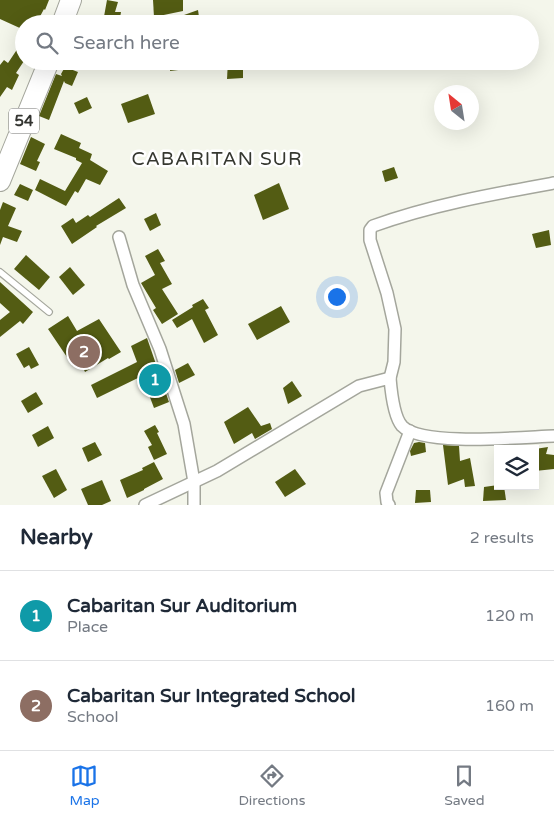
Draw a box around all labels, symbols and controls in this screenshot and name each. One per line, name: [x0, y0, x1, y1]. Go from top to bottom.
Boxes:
search box: [15, 15, 539, 70]
icon: search: [33, 29, 61, 57]
text: Search here: [73, 32, 180, 54]
north arrow: [434, 85, 479, 130]
road number: 54: [9, 108, 39, 134]
district label: CABARITAN SUR: [131, 148, 303, 170]
your location: [324, 284, 350, 310]
pin: 2: [68, 333, 100, 371]
pin: 1: [139, 361, 171, 399]
map controls: [494, 445, 539, 490]
button: layers: [494, 445, 539, 490]
text: Nearby: [20, 525, 93, 550]
text: 2 results: [470, 528, 534, 548]
text: Cabaritan Sur Auditorium: [67, 595, 297, 617]
text: 1: [31, 606, 41, 626]
text: 120 m: [485, 606, 534, 626]
text: Place: [67, 617, 108, 637]
text: Cabaritan Sur Integrated School: [67, 685, 356, 707]
text: 2: [31, 696, 41, 716]
text: 160 m: [485, 696, 534, 716]
text: School: [67, 707, 119, 727]
tab: Map: [69, 762, 100, 809]
tab: Directions: [238, 762, 305, 809]
tab: Saved: [444, 762, 485, 809]

